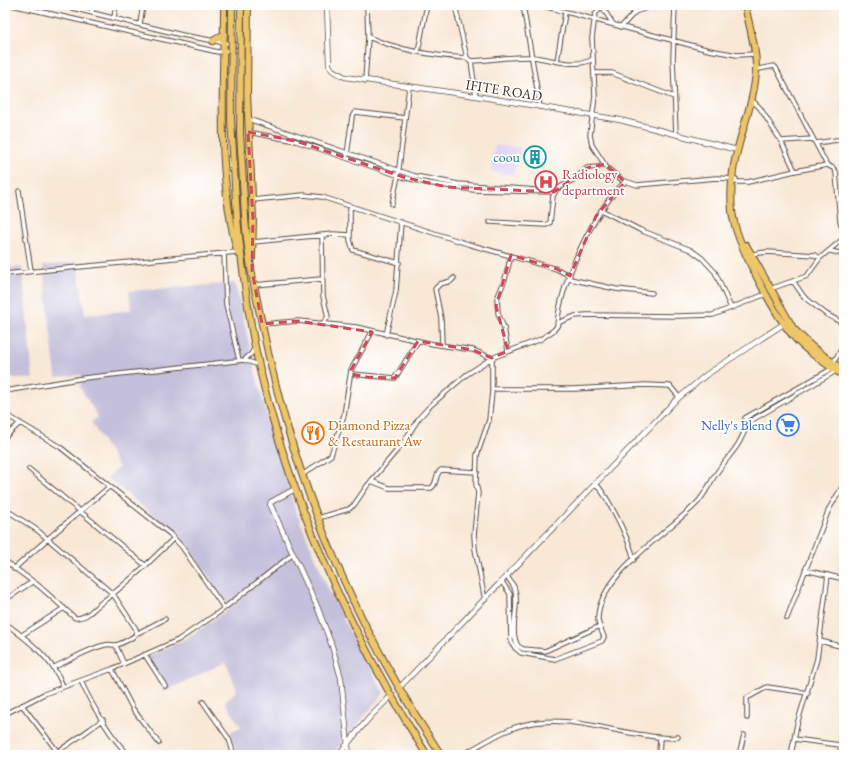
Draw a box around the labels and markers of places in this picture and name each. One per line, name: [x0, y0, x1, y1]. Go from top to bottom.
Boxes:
building icon: coou: [522, 144, 548, 170]
place label: coou: [493, 148, 521, 166]
place label: Radiology department: [562, 165, 625, 199]
hospital icon: Radiology department: [533, 169, 559, 195]
supermarket icon: Nelly's Blend: [775, 412, 801, 438]
place label: Diamond Pizza & Restaurant Aw: [328, 416, 422, 450]
place label: Nelly's Blend: [701, 416, 773, 434]
restaurant icon: Diamond Pizza & Restaurant Aw: [300, 420, 326, 446]

